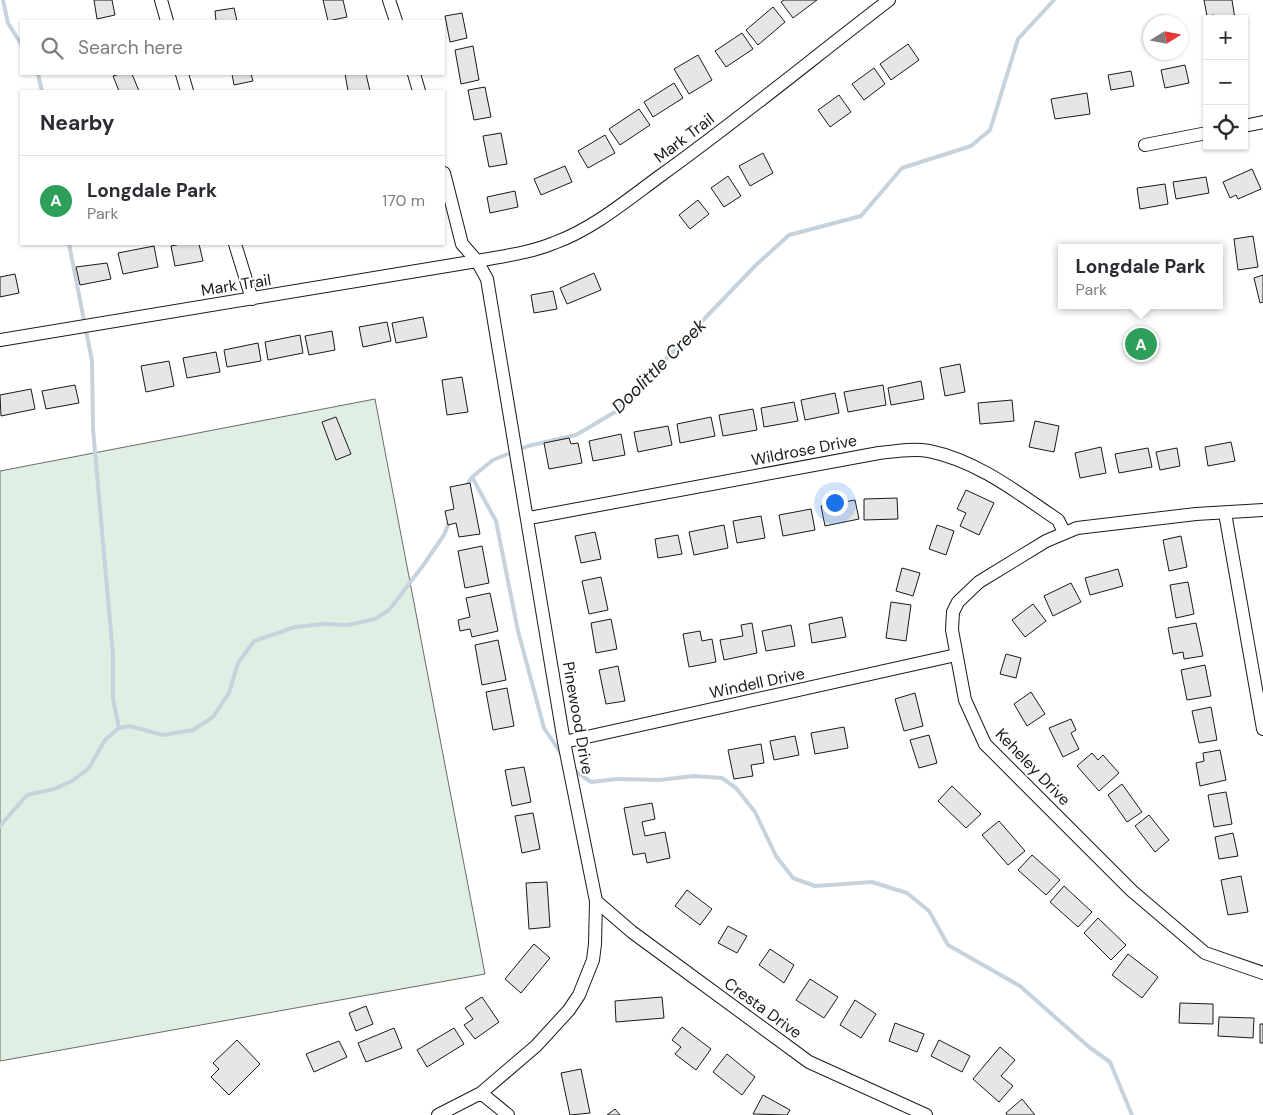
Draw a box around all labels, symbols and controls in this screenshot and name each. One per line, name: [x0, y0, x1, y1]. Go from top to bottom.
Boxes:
north arrow: [1143, 15, 1188, 60]
map controls: [1203, 15, 1248, 150]
button: +: [1203, 15, 1248, 60]
search box: [20, 20, 445, 75]
icon: search: [38, 34, 66, 62]
text: Search here: [78, 35, 183, 60]
button: −: [1203, 60, 1248, 105]
button: locate: [1203, 105, 1248, 150]
street label: Mark Trail: [650, 108, 718, 168]
text: Nearby: [40, 109, 114, 137]
text: Longdale Park: [87, 178, 217, 203]
text: A: [50, 190, 62, 211]
text: 170 m: [382, 190, 425, 211]
text: Park: [87, 203, 119, 224]
popup: [1058, 244, 1223, 309]
text: Longdale Park: [1076, 254, 1205, 279]
street label: Mark Trail: [200, 269, 272, 301]
text: Park: [1076, 279, 1107, 300]
water label: Doolittle Creek: [606, 313, 712, 419]
pin: A: [1125, 325, 1157, 363]
street label: Wildrose Drive: [749, 429, 859, 471]
your location: [822, 490, 848, 516]
street label: Pinewood Drive: [558, 660, 598, 776]
street label: Windell Drive: [707, 663, 807, 703]
street label: Keheley Drive: [991, 724, 1075, 810]
street label: Cresta Drive: [720, 973, 806, 1043]

